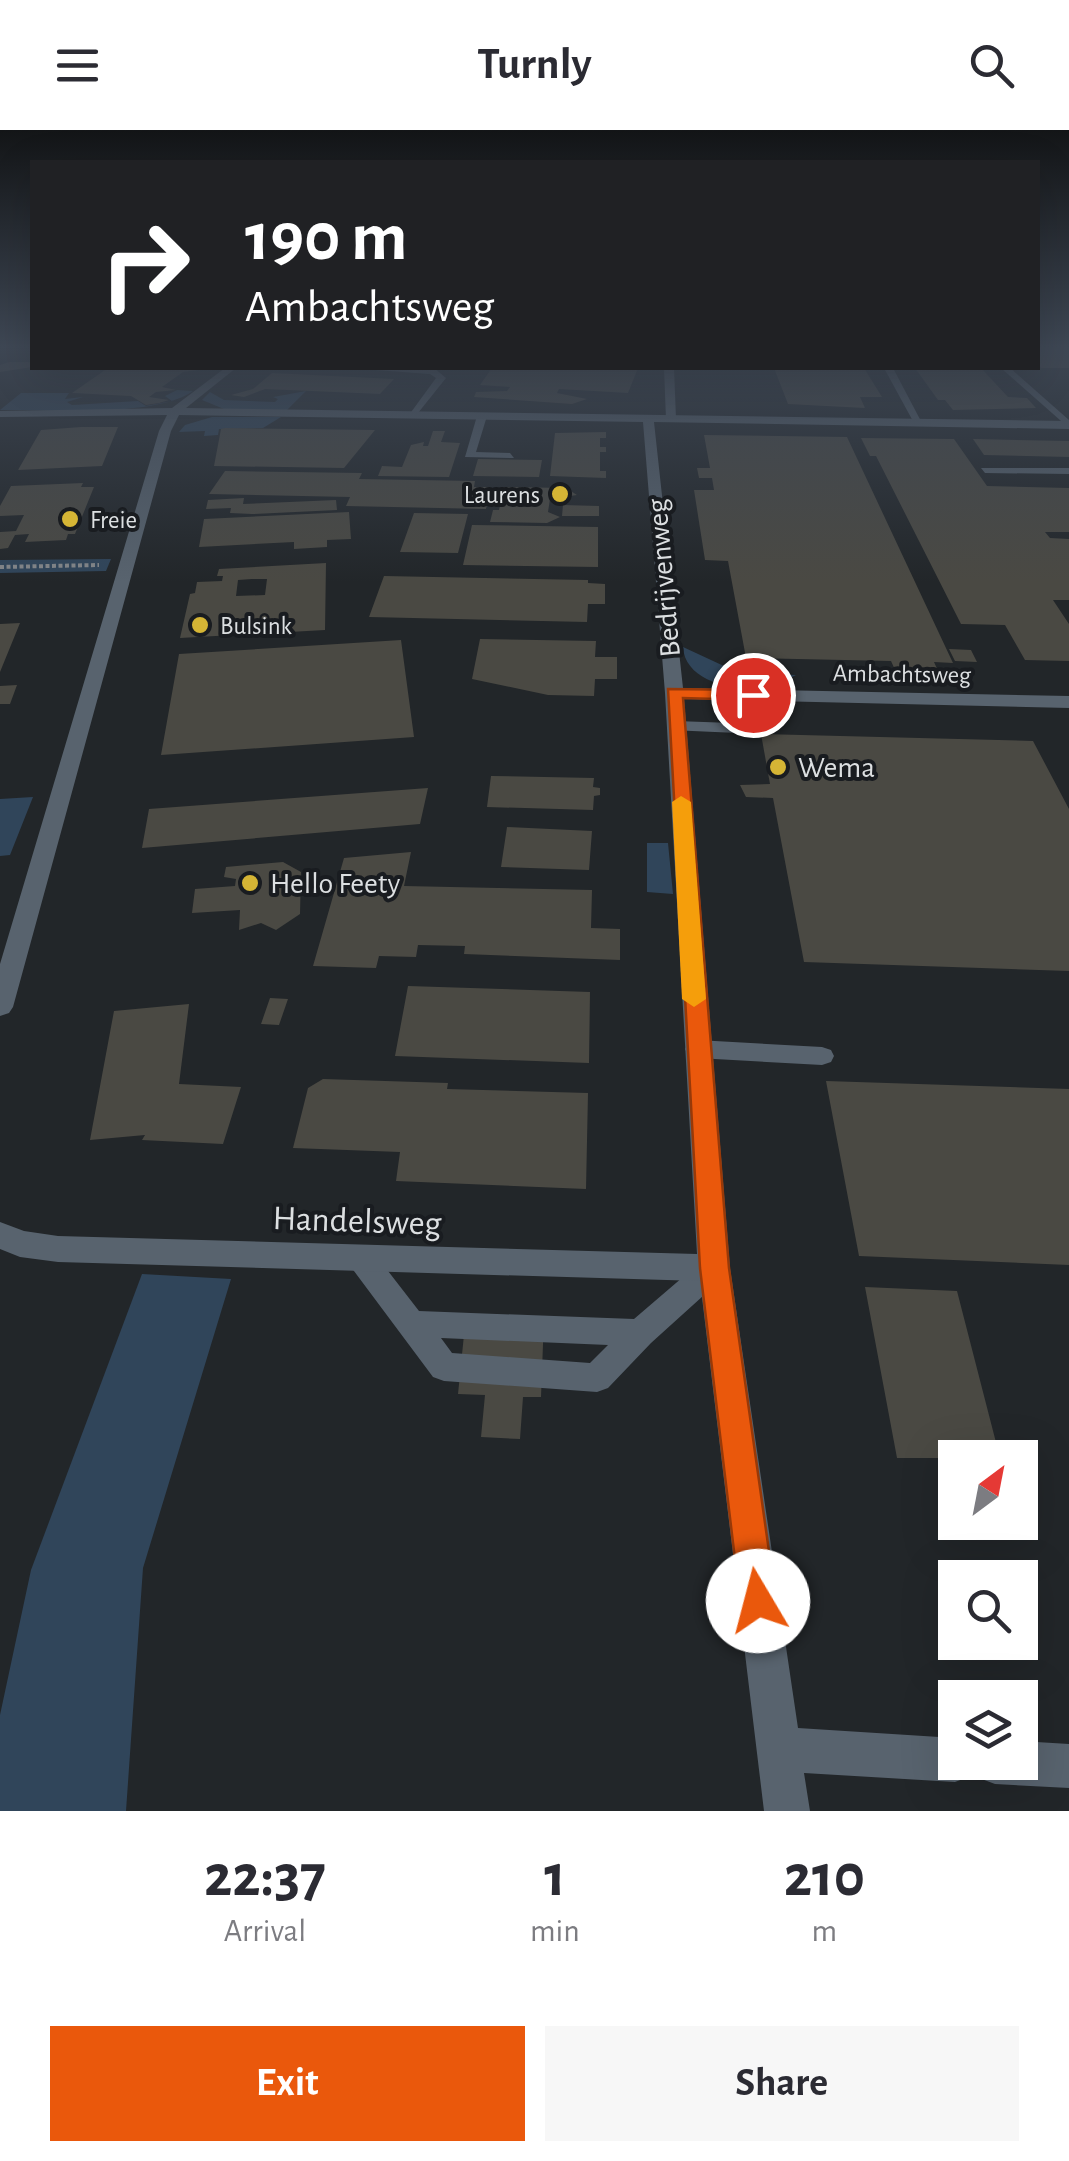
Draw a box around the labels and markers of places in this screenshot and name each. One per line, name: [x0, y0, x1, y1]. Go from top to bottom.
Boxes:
place label: Laurens: [464, 483, 540, 508]
marker: Laurens: [549, 483, 571, 505]
marker: Freie: [59, 508, 81, 530]
place label: Freie: [90, 508, 137, 533]
marker: Bulsink: [189, 614, 211, 636]
place label: Bulsink: [220, 614, 293, 639]
pin: [711, 653, 796, 738]
place label: Wema: [798, 753, 875, 783]
marker: Wema: [767, 756, 789, 778]
place label: Hello Feety: [270, 869, 400, 899]
marker: Hello Feety: [239, 872, 261, 894]

